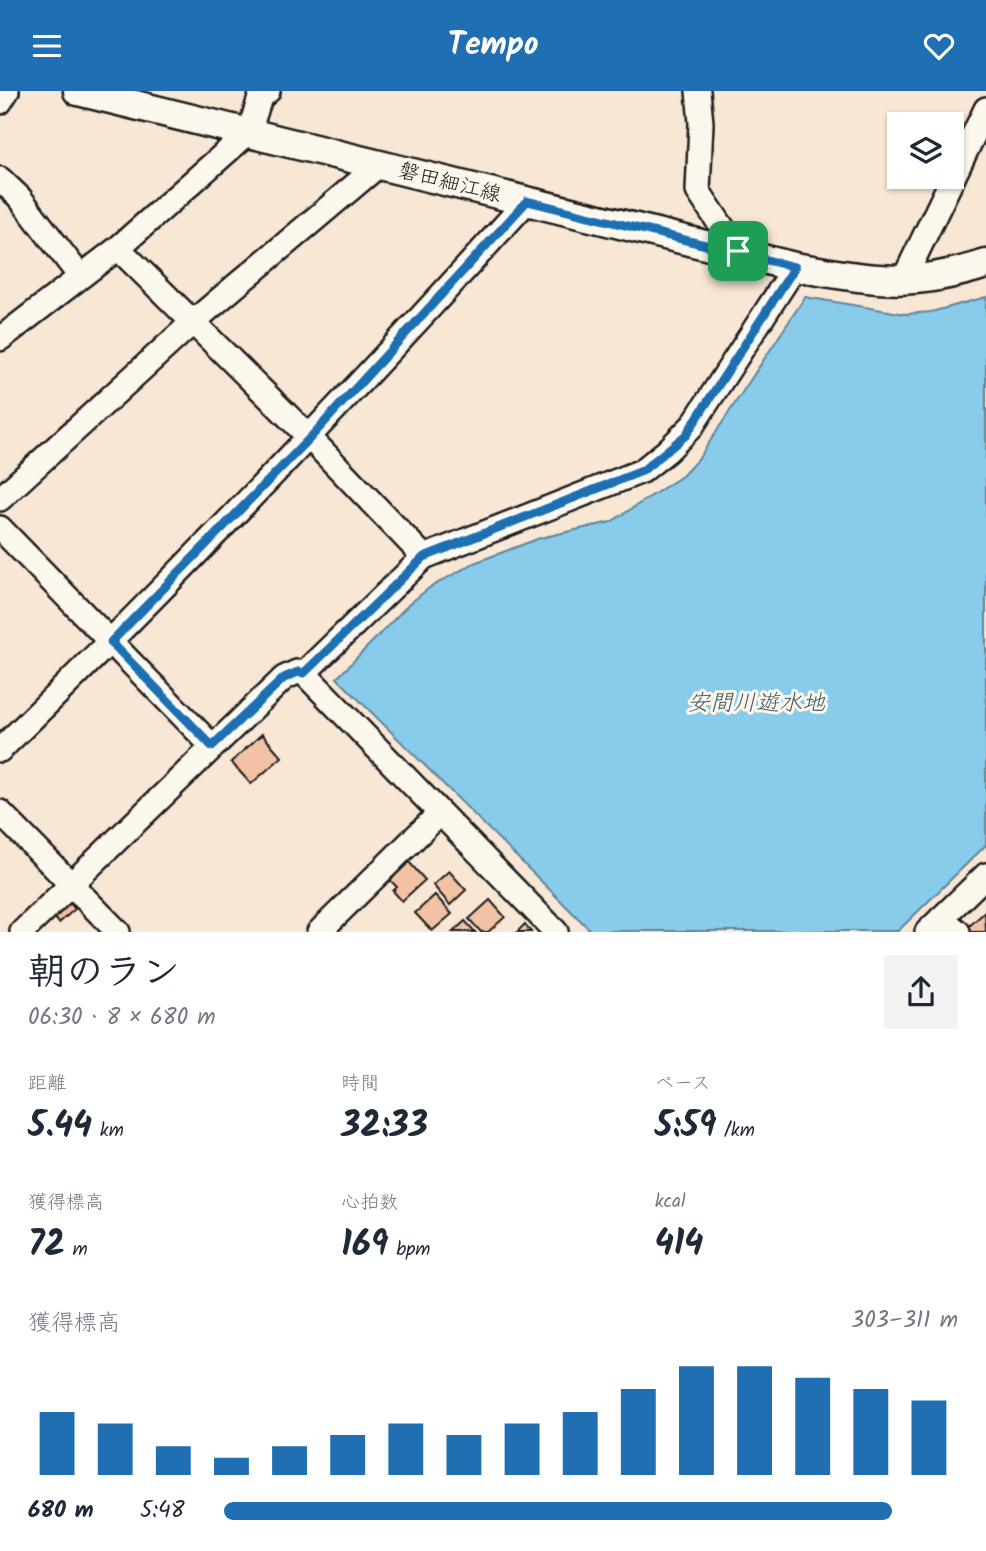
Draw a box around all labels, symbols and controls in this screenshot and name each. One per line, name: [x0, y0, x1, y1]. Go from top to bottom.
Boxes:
text: Tempo: [447, 20, 539, 71]
icon: menu: [28, 27, 66, 65]
icon: heart: [920, 27, 958, 65]
map controls: [887, 112, 964, 189]
button: layers: [887, 112, 964, 189]
street label: 磐田細江線: [395, 155, 505, 212]
pin: [708, 221, 768, 281]
icon: arrive: [719, 232, 757, 270]
water label: 安間川遊水地: [687, 686, 826, 722]
text: 朝のラン: [28, 944, 180, 1004]
button: share: [884, 955, 958, 1029]
text: 06:30 · 8 × 680 m: [28, 1000, 216, 1036]
text: 距離: [28, 1069, 66, 1099]
text: 時間: [341, 1069, 379, 1099]
text: ペース: [655, 1069, 711, 1099]
text: 5.44: [28, 1099, 92, 1155]
text: 32:33: [341, 1099, 428, 1155]
text: 5:59: [655, 1099, 716, 1155]
text: km: [92, 1116, 124, 1146]
text: /km: [716, 1116, 755, 1146]
text: kcal: [655, 1187, 686, 1217]
text: 獲得標高: [28, 1188, 104, 1218]
text: 心拍数: [341, 1188, 398, 1218]
text: 414: [655, 1217, 703, 1273]
text: 72: [28, 1218, 65, 1274]
text: 169: [341, 1218, 389, 1274]
text: m: [65, 1235, 88, 1265]
text: bpm: [389, 1235, 430, 1265]
text: 303–311 m: [851, 1303, 958, 1339]
text: 獲得標高: [28, 1306, 120, 1342]
text: 680 m: [28, 1493, 94, 1529]
text: 5:48: [140, 1493, 185, 1529]

